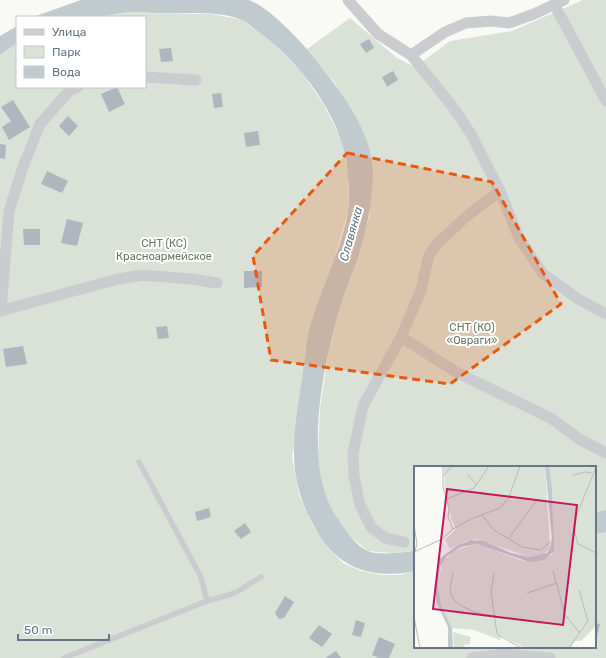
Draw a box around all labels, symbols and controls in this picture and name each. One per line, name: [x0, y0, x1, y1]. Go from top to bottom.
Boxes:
legend: [16, 16, 146, 88]
text: Улица: [52, 25, 86, 39]
text: Парк: [52, 45, 81, 59]
text: Вода: [52, 65, 81, 79]
water label: Славянка: [337, 205, 365, 263]
park label: СНТ (КС) Красноармейское: [116, 237, 212, 263]
park label: СНТ (КО) «Овраги»: [446, 321, 498, 347]
inset map: [414, 466, 596, 648]
scale bar: [18, 616, 109, 642]
text: 50 m: [24, 623, 52, 637]

